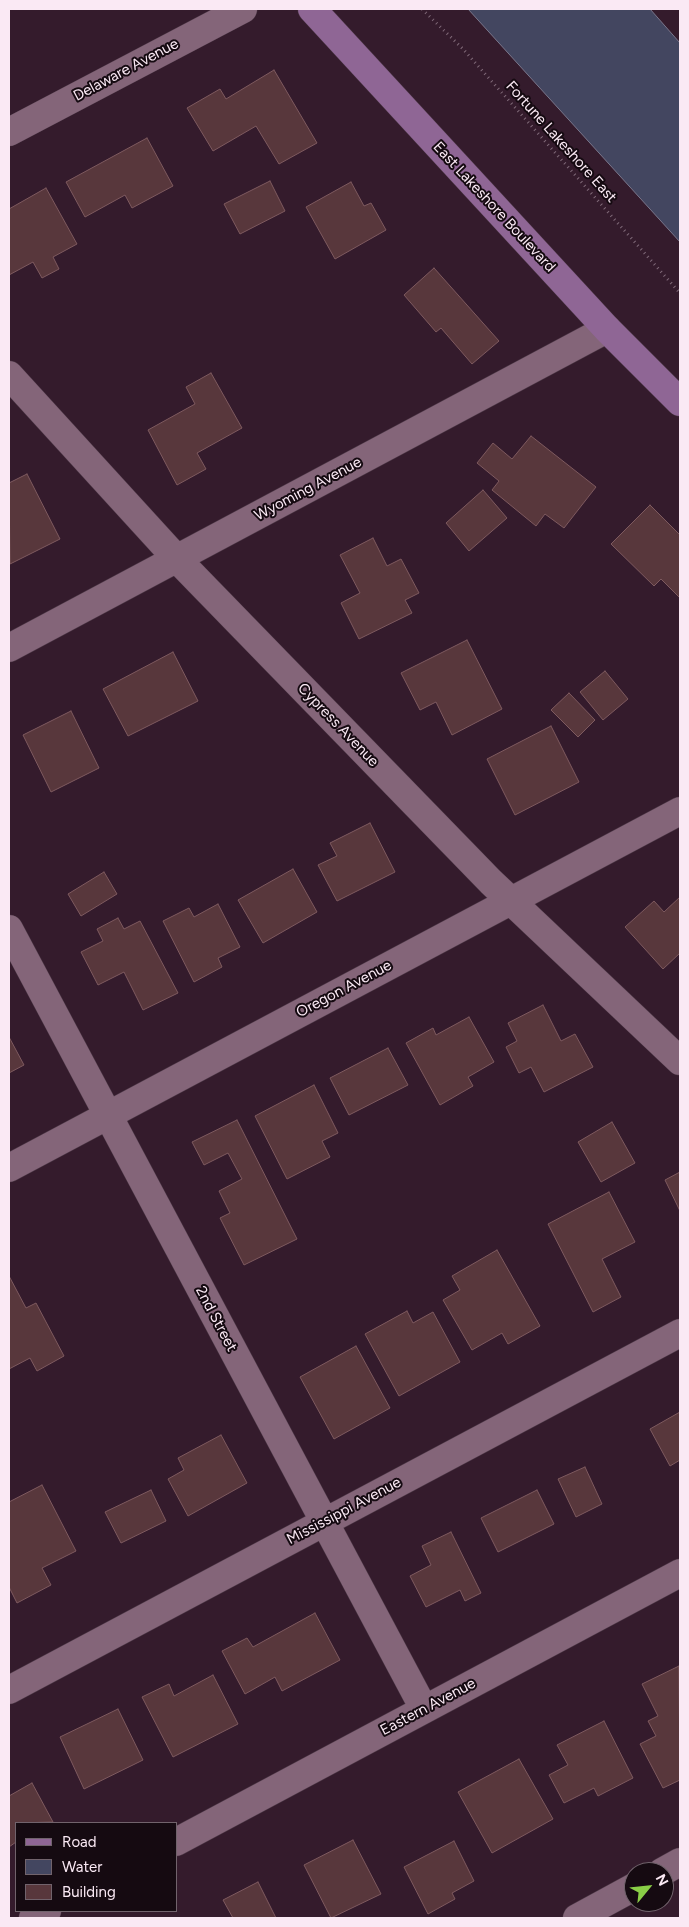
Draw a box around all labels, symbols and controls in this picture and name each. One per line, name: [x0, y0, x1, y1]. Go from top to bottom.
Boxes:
street label: Delaware Avenue: [70, 35, 182, 105]
street label: Fortune Lakeshore East: [502, 78, 620, 206]
street label: East Lakeshore Boulevard: [429, 138, 559, 276]
street label: Wyoming Avenue: [251, 453, 365, 525]
street label: Cypress Avenue: [294, 679, 382, 771]
street label: Oregon Avenue: [293, 956, 395, 1022]
street label: 2nd Street: [191, 1283, 241, 1355]
street label: Mississippi Avenue: [284, 1473, 404, 1549]
street label: Eastern Avenue: [377, 1674, 479, 1740]
legend: [15, 1822, 178, 1912]
text: Road: [62, 1833, 97, 1851]
text: Water: [62, 1858, 102, 1876]
north arrow: [624, 1862, 674, 1912]
text: N: [652, 1871, 672, 1889]
text: Building: [62, 1883, 116, 1901]

